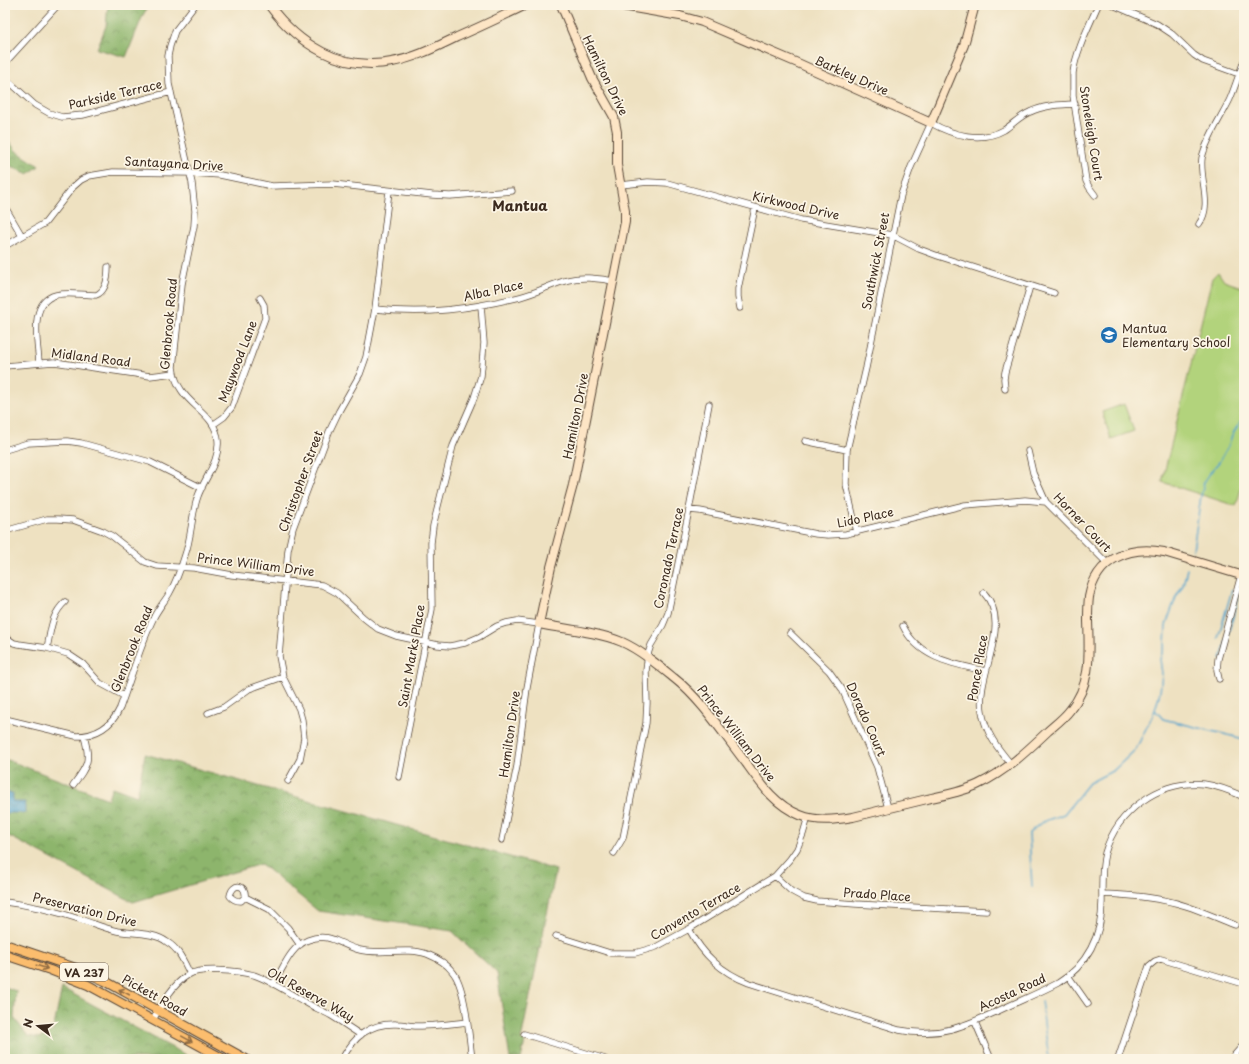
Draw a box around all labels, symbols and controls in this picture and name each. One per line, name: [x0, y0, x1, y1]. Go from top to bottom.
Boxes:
street label: Hamilton Drive: [579, 32, 633, 118]
street label: Barkley Drive: [812, 51, 892, 99]
street label: Parkside Terrace: [66, 74, 164, 114]
street label: Stoneleigh Court: [1076, 84, 1108, 182]
street label: Santayana Drive: [124, 151, 224, 175]
street label: Kirkwood Drive: [751, 186, 841, 224]
district label: Mantua: [492, 195, 548, 216]
street label: Southwick Street: [857, 211, 893, 311]
street label: Alba Place: [461, 275, 525, 305]
street label: Glenbrook Road: [155, 277, 181, 371]
street label: Maywood Lane: [213, 317, 261, 405]
place label: Mantua Elementary School: [1122, 319, 1230, 351]
school or university icon: Mantua Elementary School: [1099, 325, 1119, 345]
street label: Midland Road: [50, 343, 132, 371]
street label: Hamilton Drive: [558, 371, 592, 461]
street label: Christopher Street: [273, 428, 327, 534]
street label: Horner Court: [1050, 488, 1116, 556]
street label: Lido Place: [835, 502, 895, 532]
street label: Coronado Terrace: [648, 506, 688, 610]
street label: Prince William Drive: [196, 548, 316, 580]
street label: Glenbrook Road: [105, 603, 157, 695]
street label: Saint Marks Place: [393, 603, 429, 709]
street label: Ponce Place: [962, 633, 992, 703]
street label: Dorado Court: [843, 679, 891, 759]
street label: Prince William Drive: [694, 681, 780, 785]
street label: Hamilton Drive: [494, 689, 524, 779]
street label: Convento Terrace: [647, 878, 743, 944]
street label: Prado Place: [843, 883, 911, 905]
street label: Preservation Drive: [31, 887, 139, 931]
road number: VA 237: [60, 963, 108, 981]
street label: Old Reserve Way: [264, 963, 358, 1026]
one-way arrow: [35, 964, 48, 971]
street label: Acosta Road: [975, 969, 1049, 1015]
street label: Pickett Road: [119, 970, 191, 1020]
one-way arrow: [119, 988, 131, 996]
north arrow: [18, 1006, 58, 1046]
text: N: [19, 1016, 37, 1030]
one-way arrow: [181, 1036, 193, 1044]

